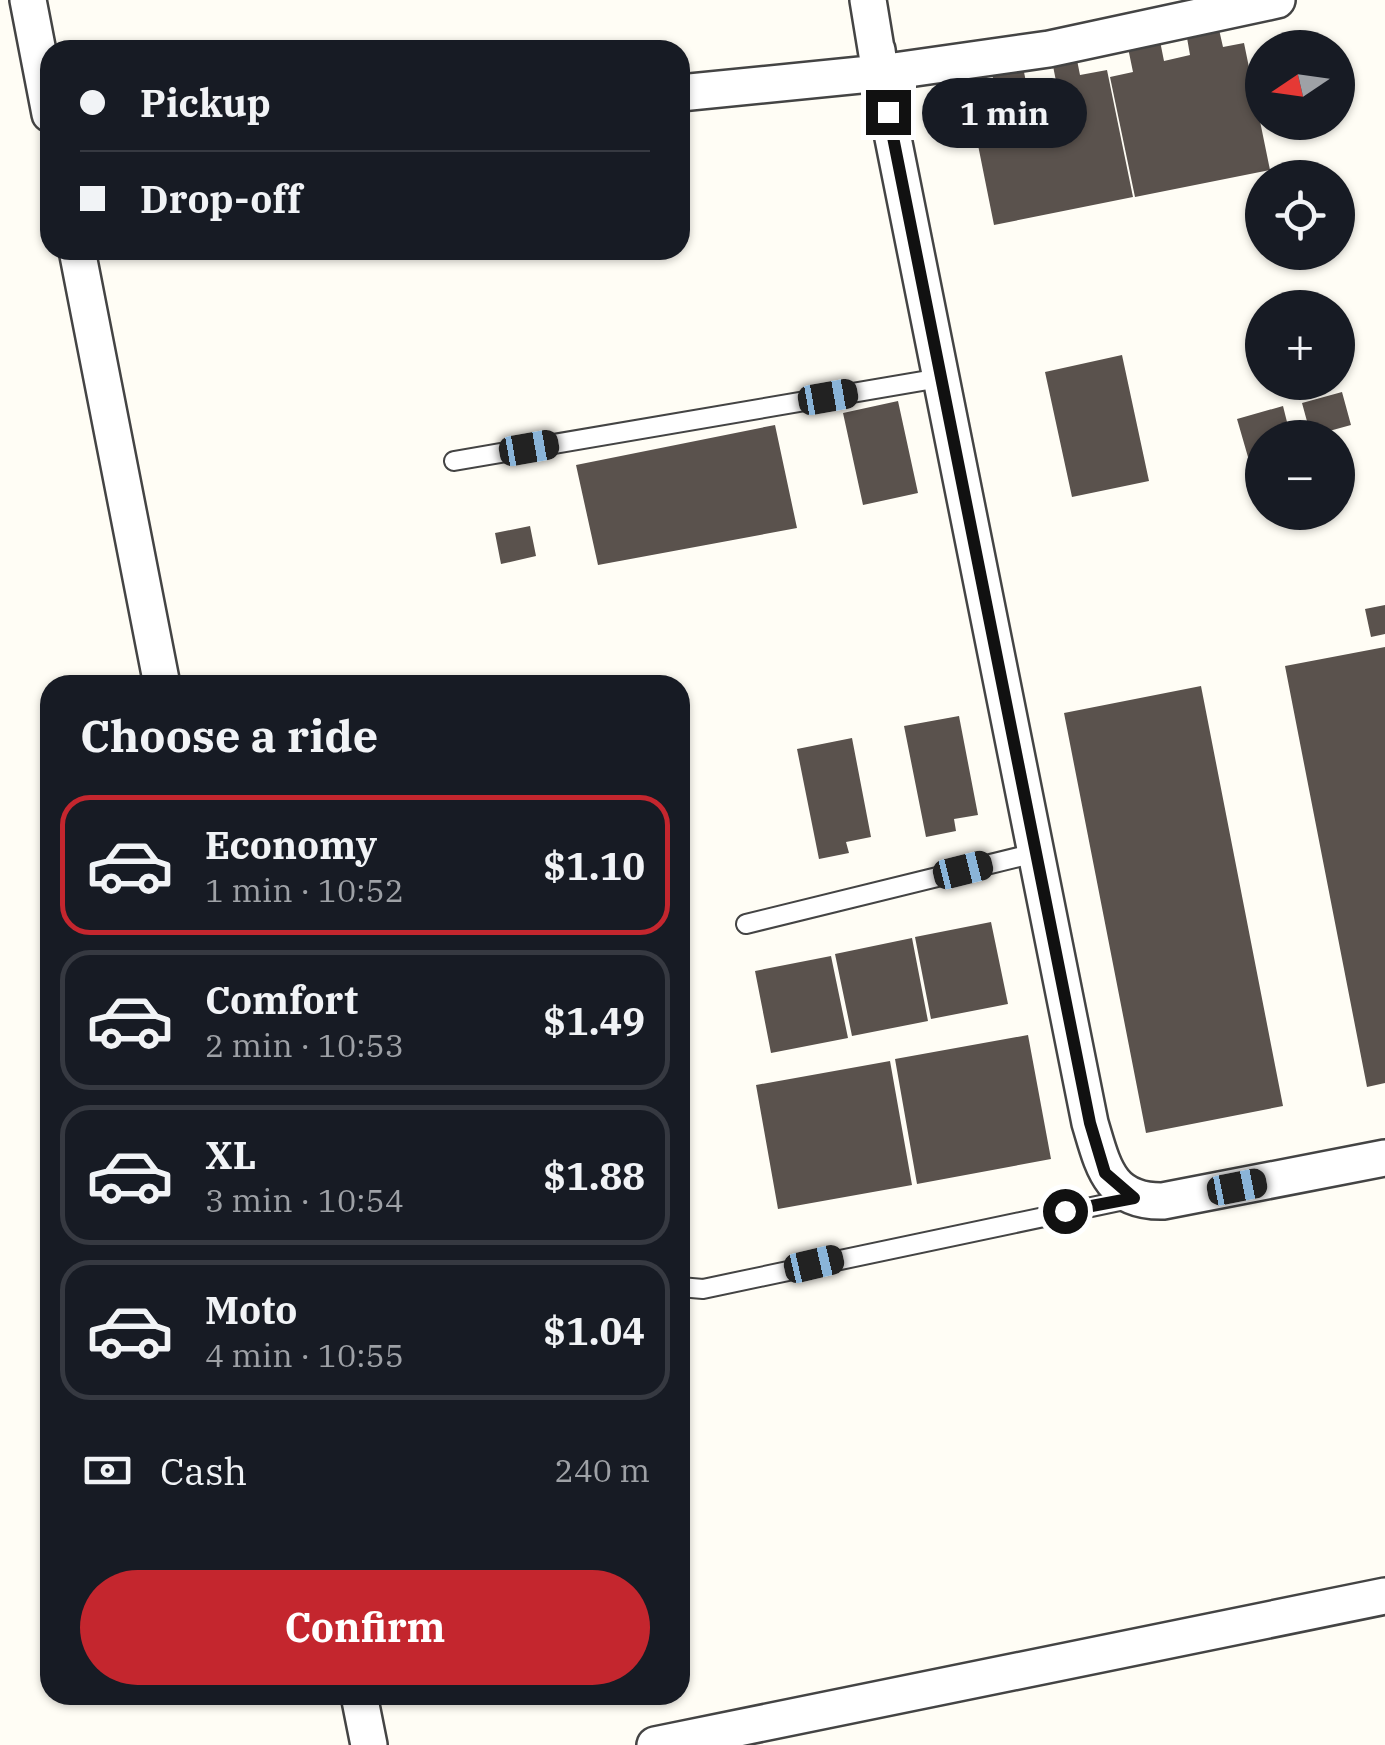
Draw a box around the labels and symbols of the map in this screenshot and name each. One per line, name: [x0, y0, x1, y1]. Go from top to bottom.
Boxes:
north arrow: [1245, 30, 1355, 140]
callout: 1 min: [923, 77, 1088, 147]
route end: [866, 90, 911, 135]
car: [796, 377, 860, 417]
car: [497, 428, 561, 468]
car: [930, 848, 996, 892]
car: [1205, 1167, 1269, 1207]
route start: [1043, 1189, 1088, 1234]
car: [781, 1243, 847, 1285]

